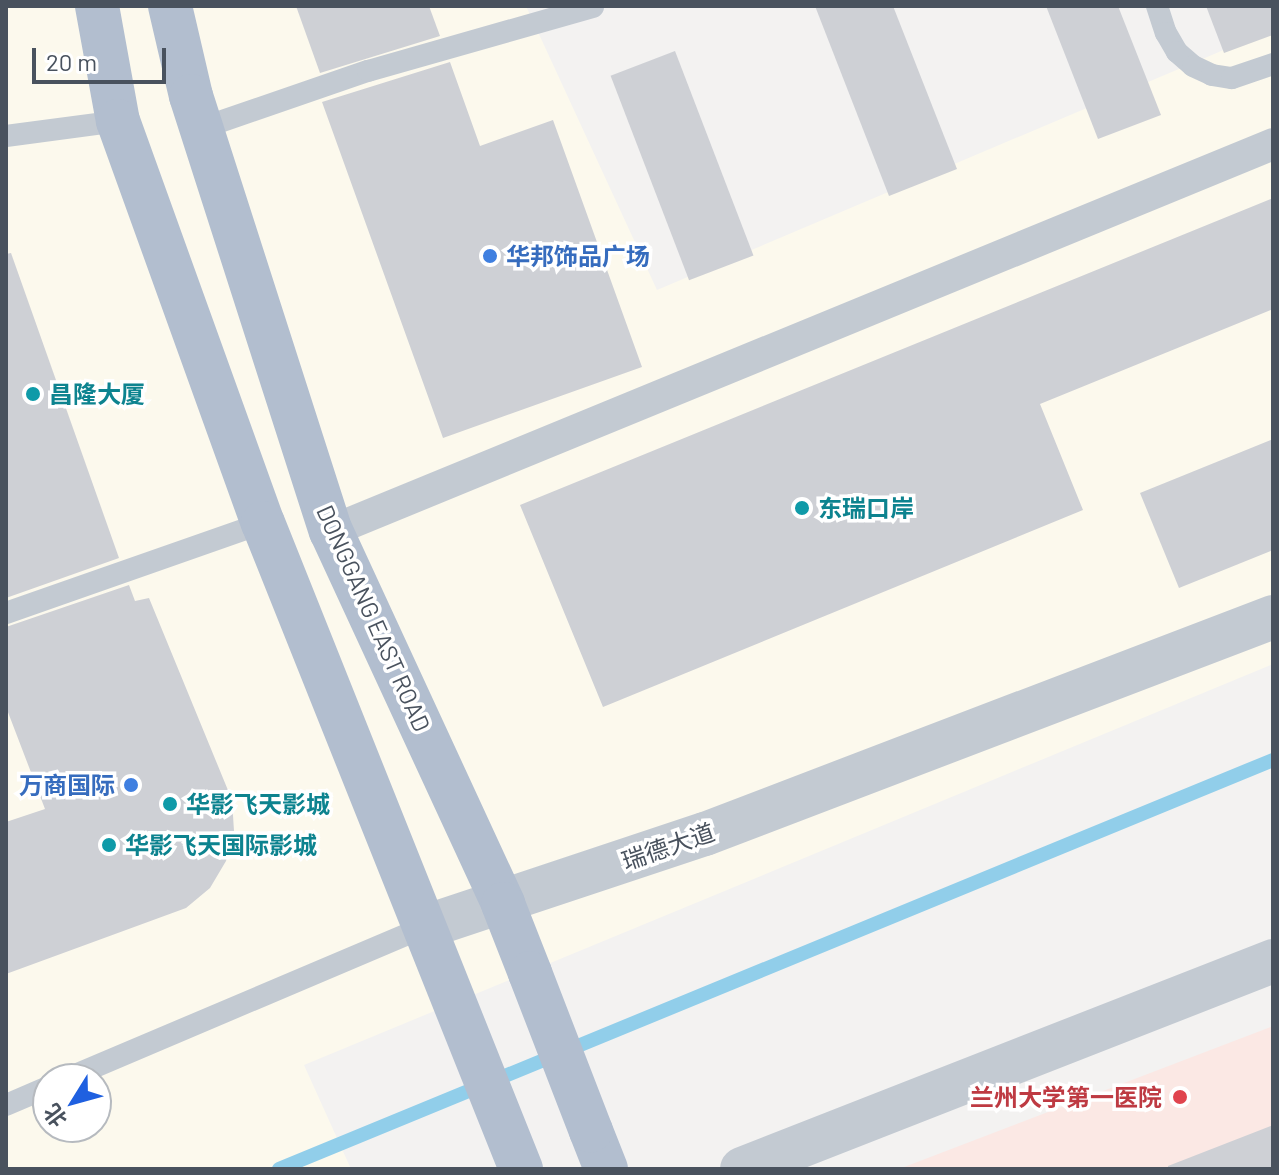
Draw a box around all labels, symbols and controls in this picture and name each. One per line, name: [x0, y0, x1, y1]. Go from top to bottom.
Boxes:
scale bar: [36, 32, 170, 82]
text: 20 m: [46, 47, 97, 76]
place label: 华邦饰品广场: [506, 242, 650, 270]
marker: 华邦饰品广场: [481, 247, 499, 265]
place label: 昌隆大厦: [49, 380, 145, 408]
marker: 昌隆大厦: [24, 385, 42, 403]
place label: 东瑞口岸: [818, 494, 914, 522]
marker: 东瑞口岸: [793, 499, 811, 517]
street label: DONGGANG EAST ROAD: [311, 500, 437, 736]
place label: 万商国际: [19, 771, 115, 799]
marker: 万商国际: [122, 776, 140, 794]
place label: 华影飞天影城: [186, 790, 330, 818]
marker: 华影飞天影城: [161, 795, 179, 813]
street label: 瑞德大道: [618, 817, 718, 875]
place label: 华影飞天国际影城: [125, 831, 317, 859]
marker: 华影飞天国际影城: [100, 836, 118, 854]
north arrow: [32, 1063, 112, 1143]
place label: 兰州大学第一医院: [970, 1083, 1162, 1111]
marker: 兰州大学第一医院: [1169, 1086, 1191, 1108]
text: 北: [37, 1100, 71, 1133]

